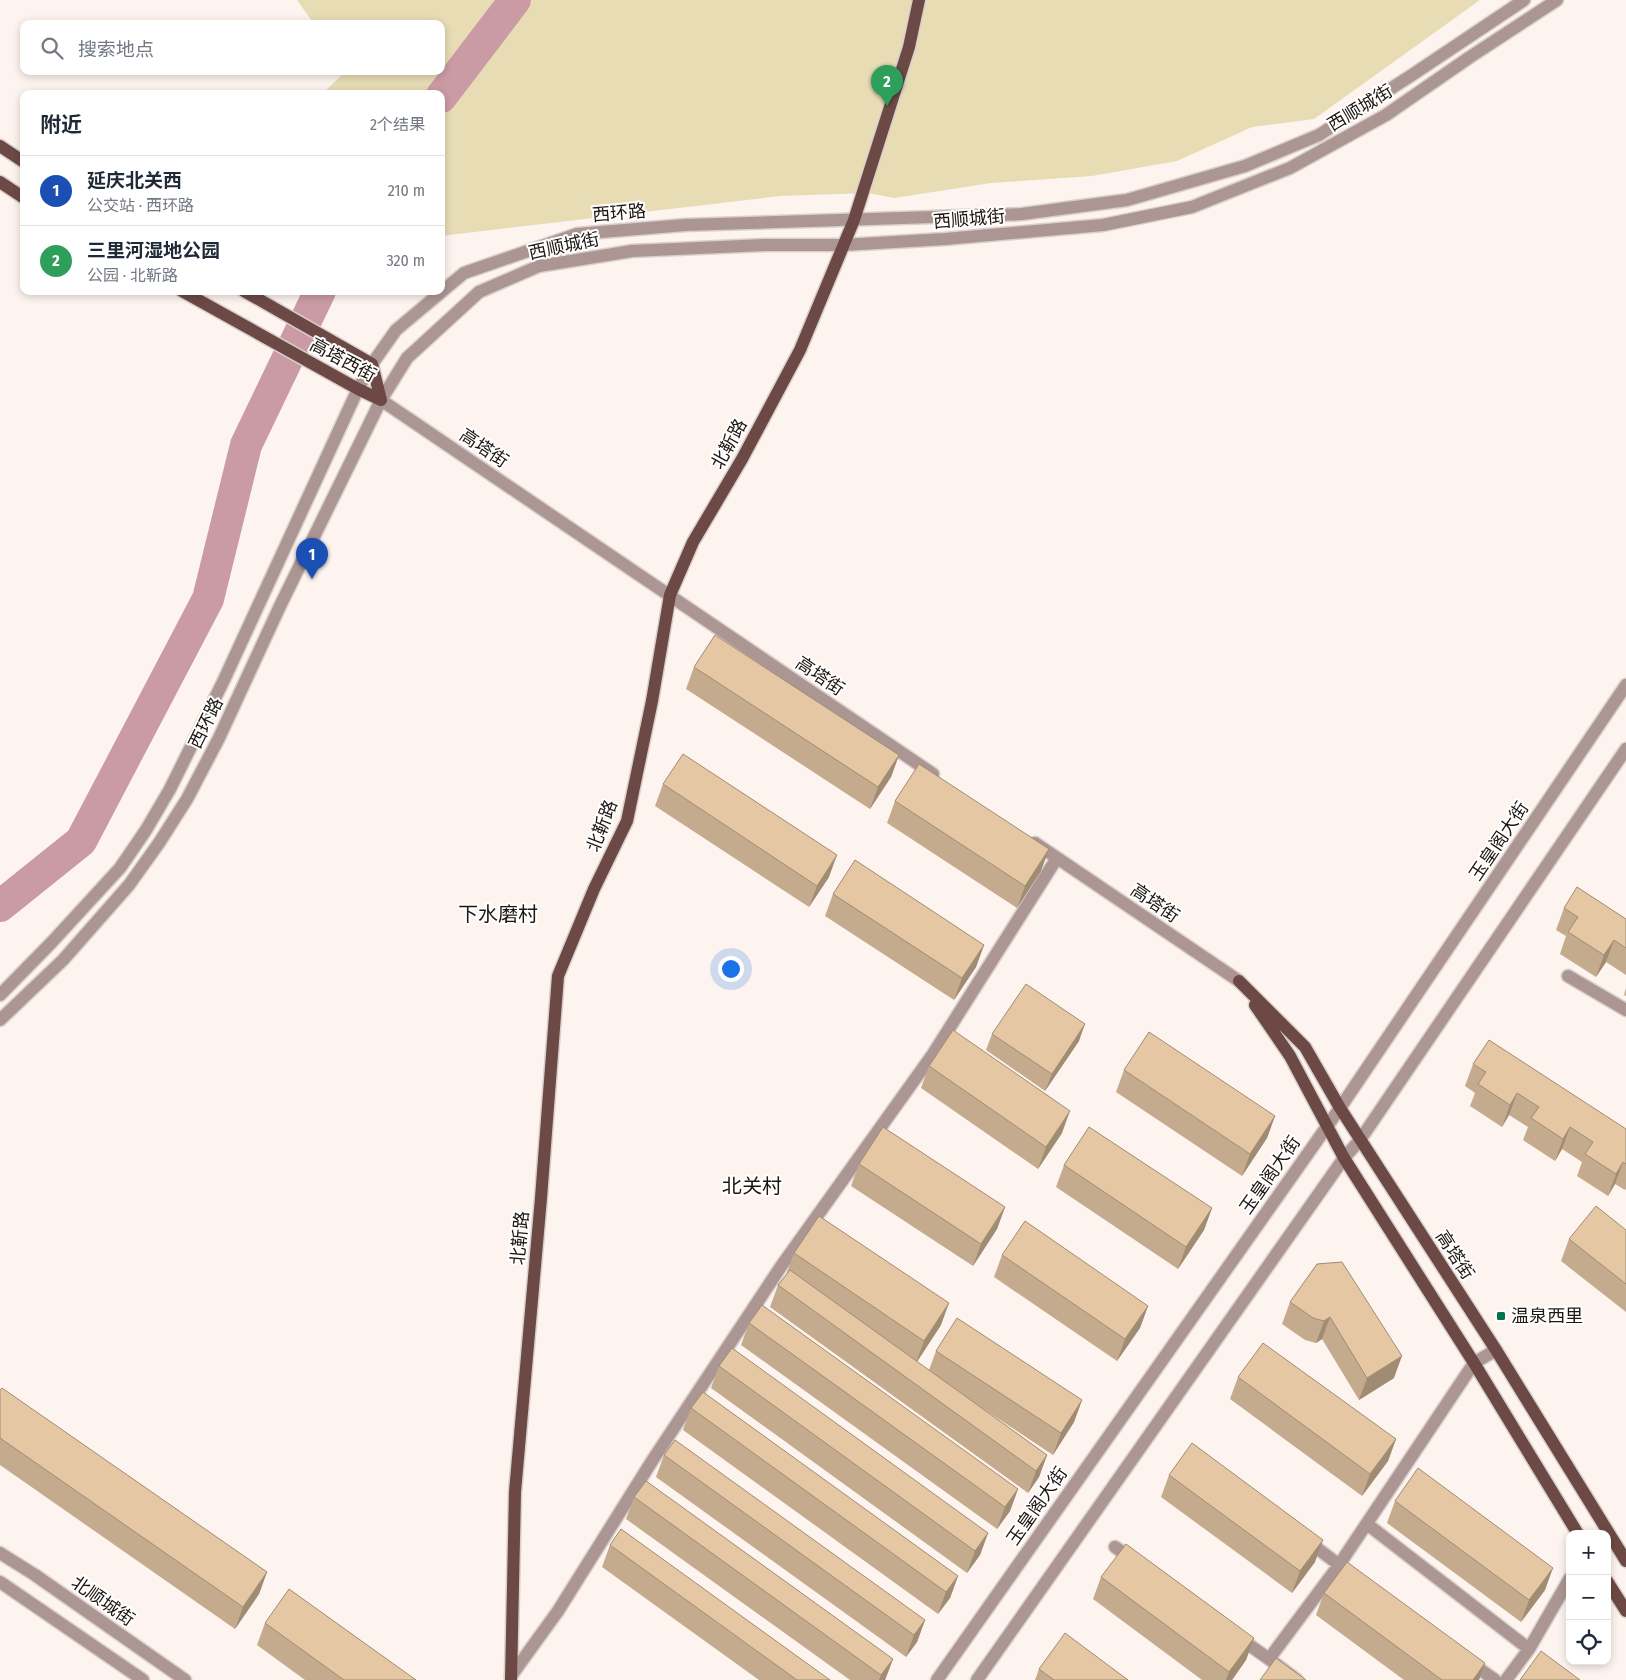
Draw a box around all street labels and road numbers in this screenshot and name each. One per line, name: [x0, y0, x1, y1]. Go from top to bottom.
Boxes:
street label: 西顺城街: [1323, 80, 1397, 136]
street label: 西环路: [591, 200, 647, 226]
street label: 西顺城街: [932, 205, 1006, 233]
street label: 西顺城街: [526, 228, 602, 264]
street label: 高塔西街: [306, 333, 380, 387]
street label: 北靳路: [706, 415, 752, 473]
street label: 高塔街: [455, 424, 513, 472]
street label: 高塔街: [791, 652, 849, 700]
street label: 西环路: [184, 694, 228, 752]
street label: 北靳路: [582, 797, 622, 855]
street label: 玉皇阁大街: [1465, 798, 1533, 884]
street label: 高塔街: [1126, 879, 1184, 927]
street label: 玉皇阁大街: [1235, 1132, 1305, 1218]
street label: 北靳路: [507, 1210, 533, 1266]
street label: 高塔街: [1431, 1226, 1479, 1284]
street label: 玉皇阁大街: [1002, 1463, 1072, 1549]
street label: 北顺城街: [67, 1571, 139, 1631]

